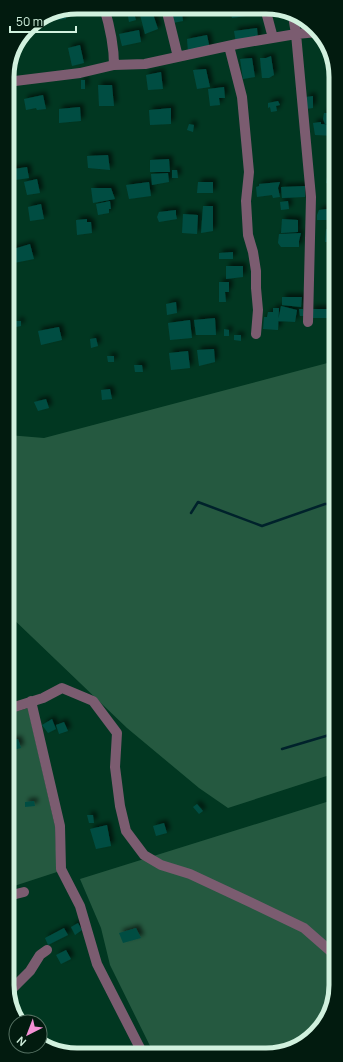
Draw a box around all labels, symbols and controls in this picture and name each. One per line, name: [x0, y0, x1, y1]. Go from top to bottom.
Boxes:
scale bar: [10, 8, 76, 34]
text: 50 m: [16, 13, 43, 30]
north arrow: [8, 1014, 48, 1054]
text: N: [13, 1034, 29, 1050]

